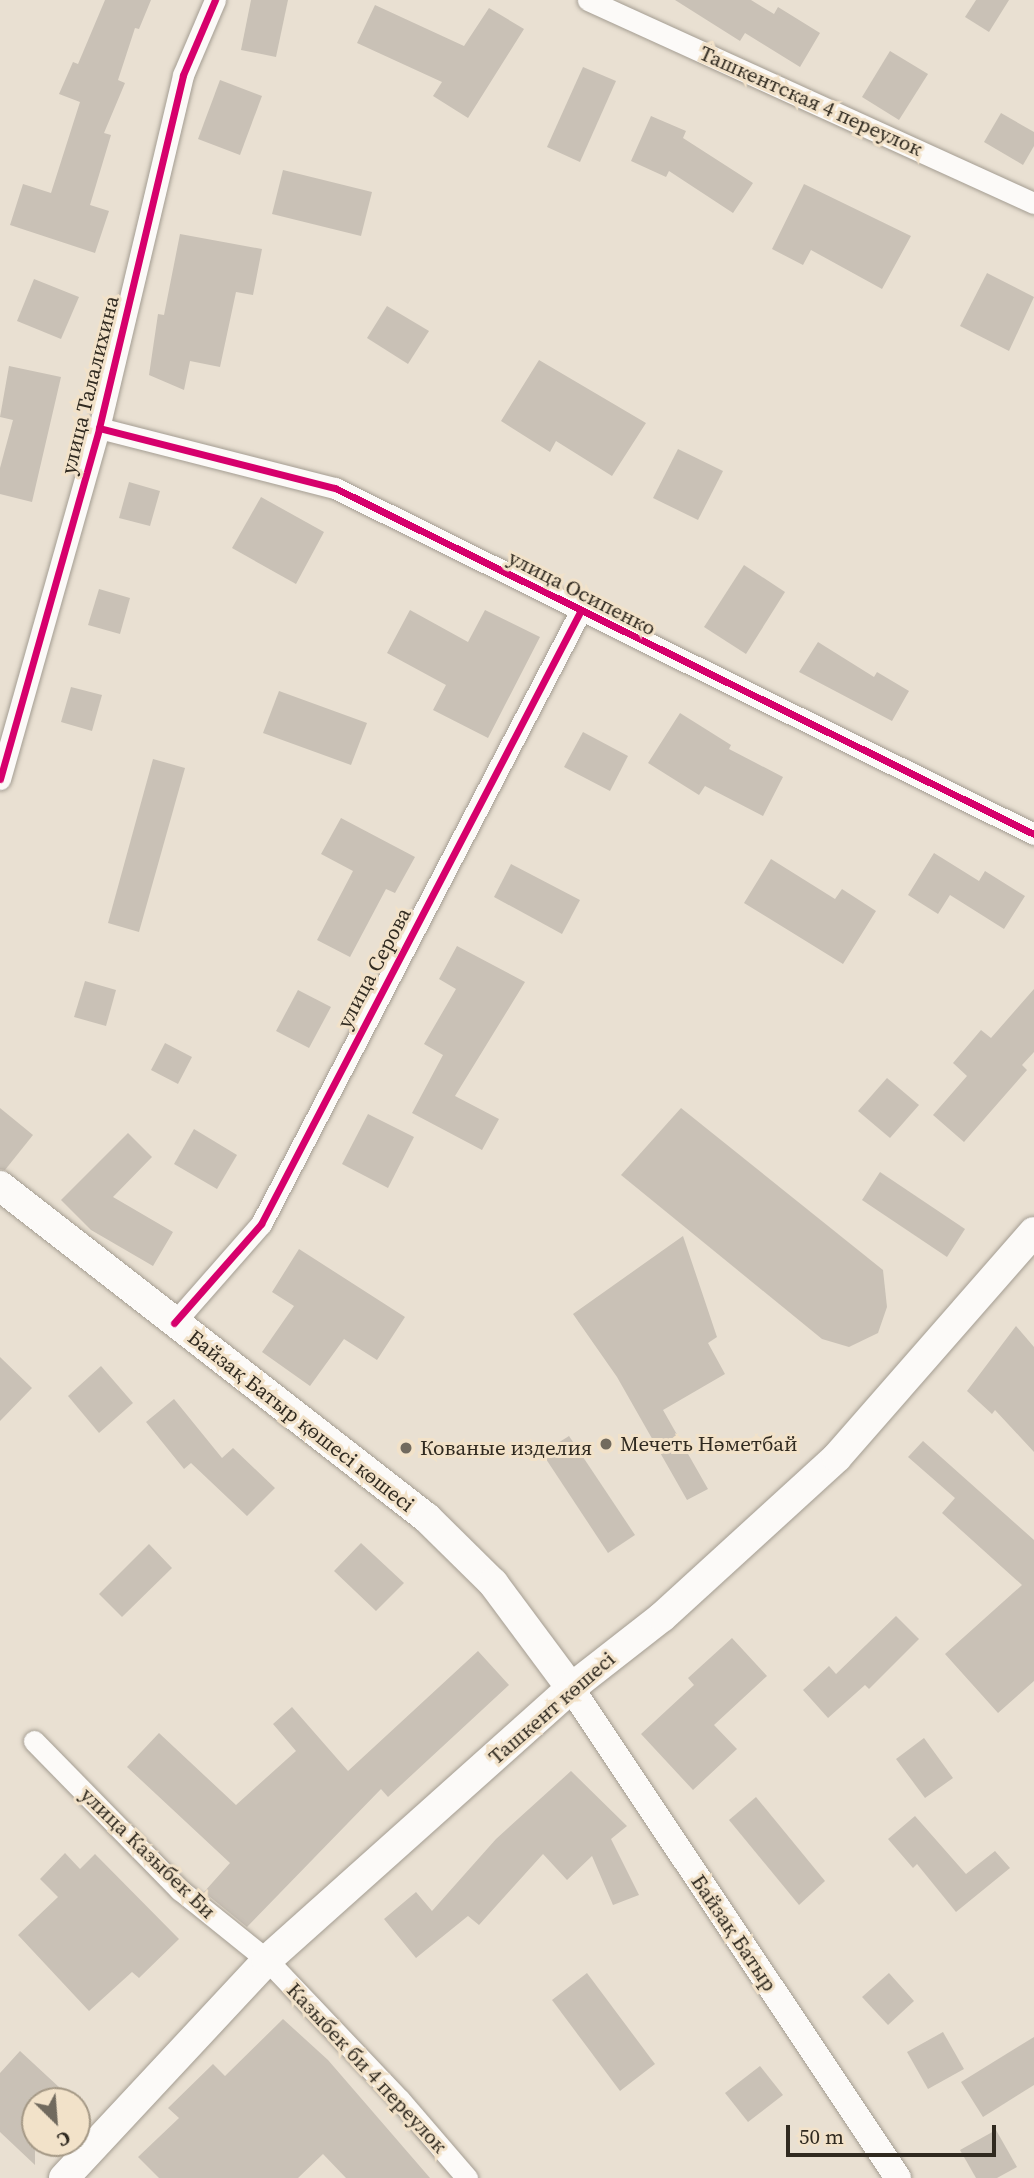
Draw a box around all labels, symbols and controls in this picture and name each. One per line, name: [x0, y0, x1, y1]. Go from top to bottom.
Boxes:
street label: Ташкентская 4 переулок: [696, 40, 926, 162]
street label: улица Талалихина: [56, 293, 124, 477]
street label: улица Осипенко: [504, 545, 660, 641]
street label: улица Серова: [332, 903, 416, 1033]
street label: Байзақ Батыр қөшесі көшесі: [183, 1325, 419, 1517]
place label: Мечеть Нәметбай: [620, 1431, 797, 1457]
place label: Кованые изделия: [420, 1435, 592, 1461]
marker: Мечеть Нәметбай: [598, 1436, 614, 1452]
marker: Кованые изделия: [398, 1440, 414, 1456]
street label: Ташкент көшесі: [484, 1646, 620, 1770]
street label: улица Казыбек Би: [75, 1782, 221, 1924]
street label: Байзақ Батыр: [686, 1870, 782, 1996]
street label: Казыбек би 4 переулок: [281, 1978, 453, 2158]
north arrow: [21, 2087, 91, 2157]
scale bar: [789, 2112, 999, 2156]
text: 50 m: [799, 2122, 844, 2151]
text: С: [53, 2125, 75, 2153]

